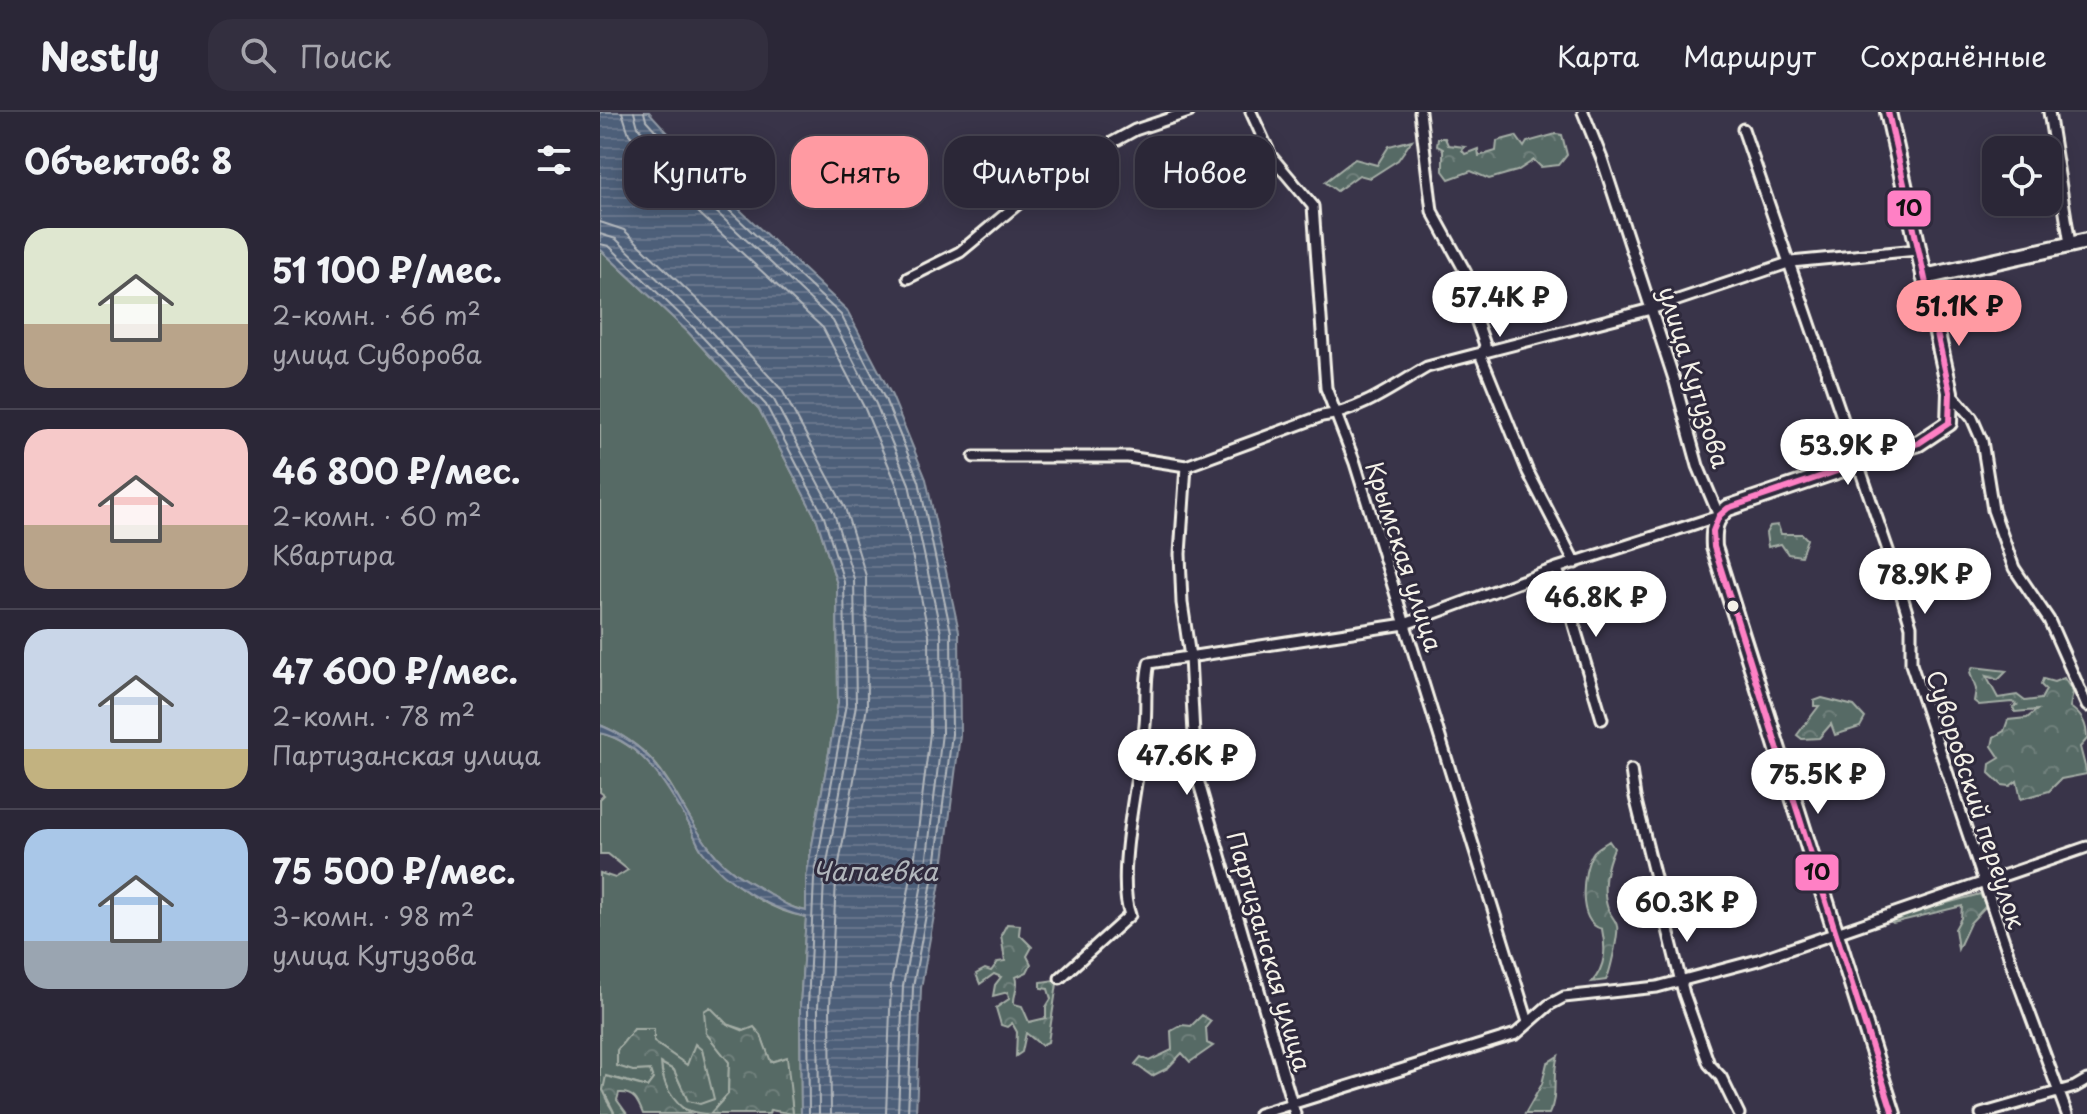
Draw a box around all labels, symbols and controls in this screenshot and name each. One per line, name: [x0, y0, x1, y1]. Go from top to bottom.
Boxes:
search box: [208, 19, 768, 91]
text: Nestly: [40, 27, 160, 84]
icon: search: [236, 33, 280, 77]
text: Поиск: [300, 33, 391, 78]
text: Карта: [1557, 34, 1639, 77]
text: Маршрут: [1683, 34, 1816, 77]
text: Сохранённые: [1860, 34, 2047, 77]
text: Объектов: 8: [24, 134, 233, 186]
chip: Купить: [624, 136, 775, 208]
chip: Снять: [791, 136, 928, 208]
chip: Фильтры: [944, 136, 1119, 208]
chip: Новое: [1135, 136, 1275, 208]
map controls: [1982, 136, 2062, 216]
button: locate: [1982, 136, 2062, 216]
icon: filters: [532, 138, 576, 182]
line badge: 10: [1886, 189, 1932, 228]
text: 10: [1896, 190, 1922, 223]
text: 51 100 ₽/мес.: [272, 243, 502, 295]
icon: home: [88, 260, 184, 356]
pin: 57.4K ₽: [1426, 271, 1574, 339]
text: 57.4K ₽: [1450, 277, 1550, 316]
pin: 51.1K ₽: [1885, 280, 2033, 348]
street label: улица Кутузова: [1650, 282, 1740, 472]
text: 51.1K ₽: [1915, 286, 2003, 325]
text: 2-комн. · 66 m²: [272, 295, 481, 334]
text: улица Суворова: [272, 334, 482, 373]
pin: 53.9K ₽: [1774, 419, 1922, 487]
text: 53.9K ₽: [1798, 425, 1898, 464]
text: 46 800 ₽/мес.: [272, 444, 521, 496]
street label: Крымская улица: [1357, 456, 1453, 656]
icon: home: [88, 461, 184, 557]
text: 2-комн. · 60 m²: [272, 496, 482, 535]
text: Квартира: [272, 535, 395, 574]
pin: 78.9K ₽: [1851, 548, 1999, 616]
text: 78.9K ₽: [1877, 554, 1973, 593]
pin: 46.8K ₽: [1522, 571, 1670, 639]
text: 46.8K ₽: [1544, 577, 1648, 616]
unlabelled marker: [1725, 598, 1741, 614]
text: 47 600 ₽/мес.: [272, 644, 518, 696]
icon: home: [88, 661, 184, 757]
street label: Суворовский переулок: [1918, 665, 2036, 934]
text: 2-комн. · 78 m²: [272, 696, 475, 735]
pin: 47.6K ₽: [1113, 729, 1261, 797]
text: Партизанская улица: [272, 735, 541, 774]
text: 47.6K ₽: [1136, 735, 1238, 774]
pin: 75.5K ₽: [1744, 748, 1892, 816]
text: 75.5K ₽: [1769, 754, 1867, 793]
street label: Партизанская улица: [1219, 827, 1321, 1075]
text: 75 500 ₽/мес.: [272, 844, 516, 896]
water label: Чапаевка: [812, 851, 939, 890]
line badge: 10: [1794, 853, 1840, 892]
text: 10: [1804, 854, 1830, 887]
icon: home: [88, 861, 184, 957]
pin: 60.3K ₽: [1613, 876, 1761, 944]
text: 60.3K ₽: [1635, 882, 1739, 921]
text: 3-комн. · 98 m²: [272, 896, 474, 935]
text: улица Кутузова: [272, 935, 476, 974]

